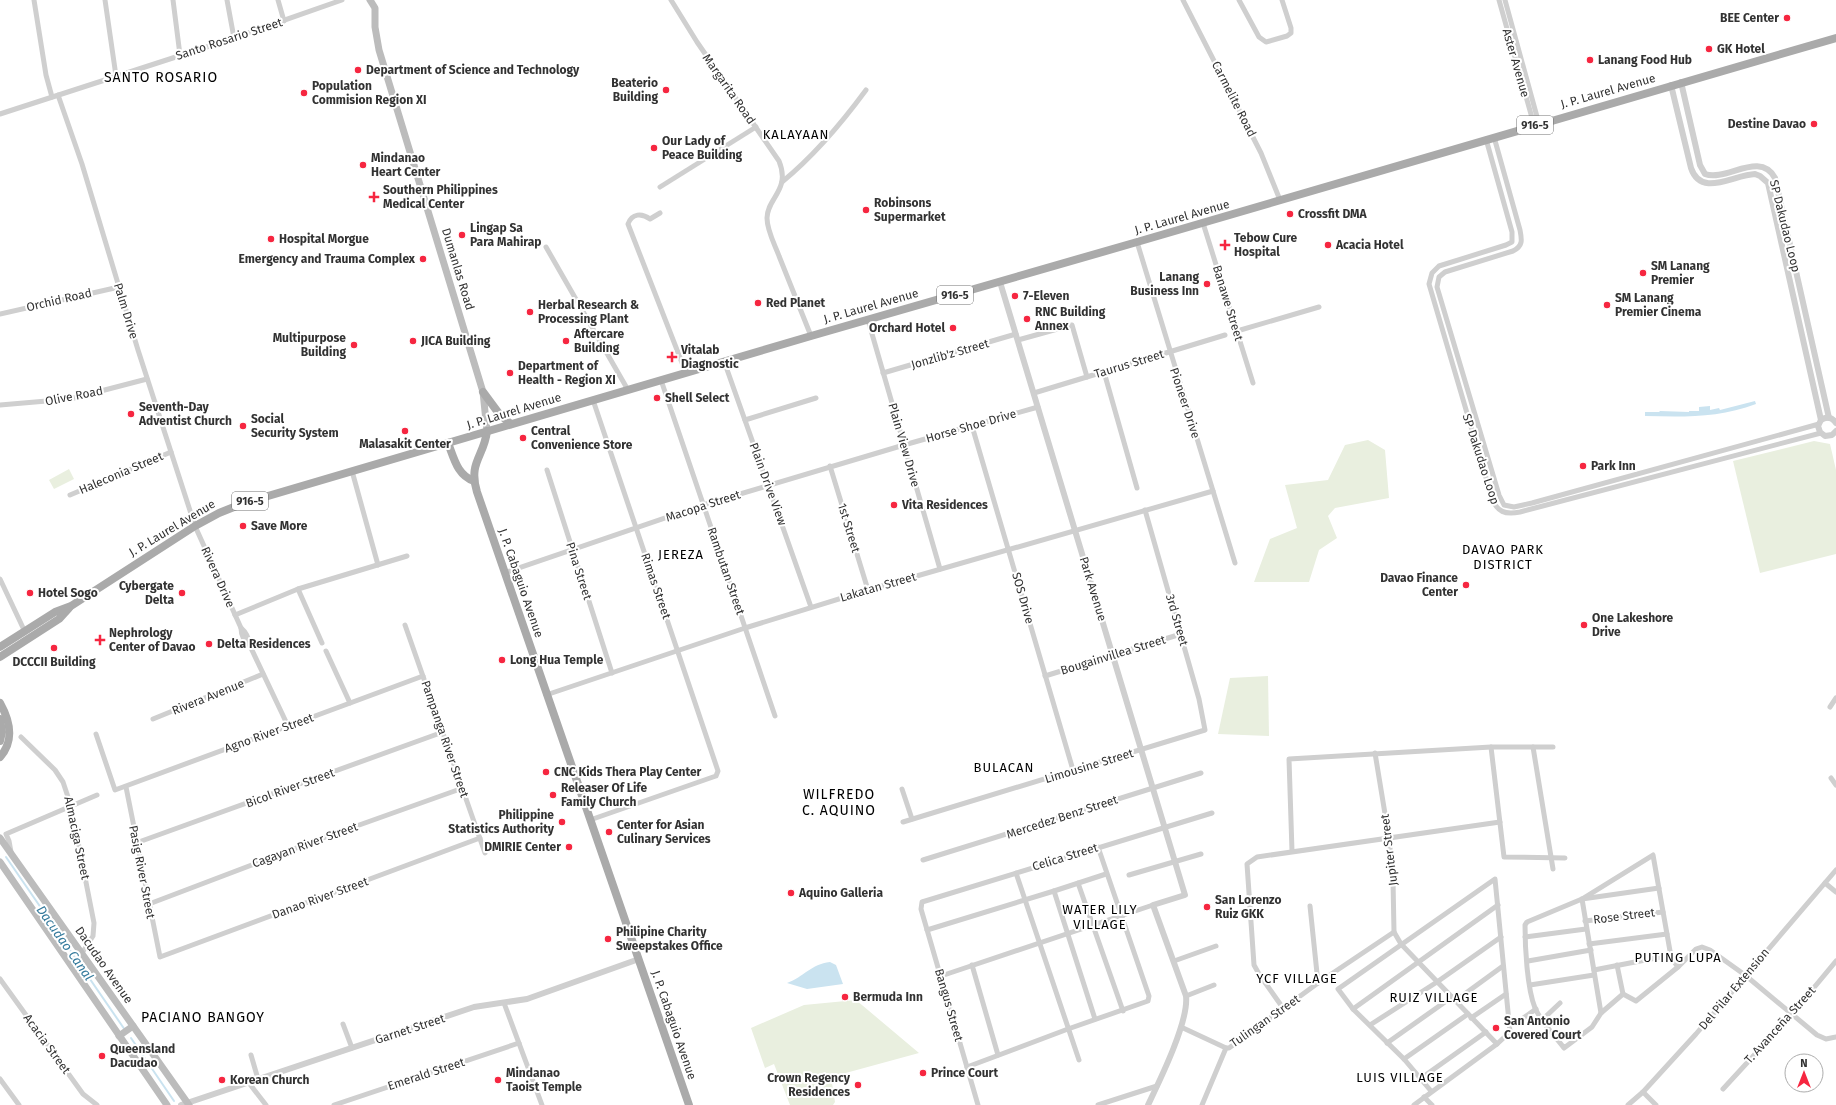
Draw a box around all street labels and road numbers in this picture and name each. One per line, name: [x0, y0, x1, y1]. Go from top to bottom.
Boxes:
street label: Santo Rosario Street: [174, 15, 285, 63]
street label: Aster Avenue: [1500, 27, 1532, 99]
street label: Margarita Road: [700, 51, 758, 127]
street label: Carmelite Road: [1209, 59, 1259, 139]
street label: J. P. Laurel Avenue: [1559, 71, 1657, 111]
road number: 916-5: [1517, 116, 1553, 134]
street label: SP Dakudao Loop: [1767, 178, 1803, 274]
street label: J. P. Laurel Avenue: [1133, 197, 1231, 237]
street label: Dumanlas Road: [439, 226, 477, 312]
street label: Banawe Street: [1210, 264, 1246, 343]
street label: Palm Drive: [111, 281, 141, 341]
street label: Orchid Road: [25, 286, 93, 314]
street label: J. P. Laurel Avenue: [822, 286, 920, 326]
road number: 916-5: [937, 286, 973, 304]
street label: Jonzlib'z Street: [909, 336, 991, 372]
street label: Taurus Street: [1092, 347, 1166, 381]
street label: Pioneer Drive: [1167, 366, 1203, 440]
street label: Olive Road: [44, 384, 104, 408]
street label: J. P. Laurel Avenue: [465, 390, 563, 432]
street label: Plain View Drive: [885, 401, 923, 489]
street label: Horse Shoe Drive: [924, 406, 1018, 446]
street label: SP Dakudao Loop: [1460, 412, 1502, 506]
street label: Plain Drive View: [747, 441, 790, 528]
street label: Haleconia Street: [77, 449, 166, 497]
street label: Macopa Street: [664, 487, 743, 525]
road number: 916-5: [232, 492, 268, 510]
street label: J. P. Laurel Avenue: [126, 497, 218, 559]
street label: 1st Street: [835, 502, 863, 555]
street label: Rambutan Street: [704, 525, 748, 617]
street label: J. P. Cabaguio Avenue: [496, 527, 546, 639]
street label: Pina Street: [563, 540, 595, 602]
street label: Rivera Drive: [198, 544, 238, 610]
street label: Rimas Street: [638, 551, 674, 621]
street label: Park Avenue: [1077, 555, 1109, 623]
street label: Lakatan Street: [838, 569, 918, 605]
street label: SOS Drive: [1009, 571, 1037, 625]
street label: 3rd Street: [1163, 593, 1191, 648]
street label: Bougainvillea Street: [1059, 632, 1168, 678]
street label: Rivera Avenue: [170, 676, 246, 718]
street label: Pampanga River Street: [418, 679, 472, 800]
street label: Agno River Street: [223, 710, 316, 756]
street label: Limousine Street: [1043, 746, 1136, 786]
street label: Bicol River Street: [244, 765, 337, 811]
street label: Mercedez Benz Street: [1005, 792, 1120, 842]
street label: Almaciga Street: [61, 795, 93, 881]
street label: Jupiter Street: [1378, 813, 1400, 887]
street label: Cagayan River Street: [250, 819, 360, 871]
street label: Pasig River Street: [126, 824, 158, 920]
street label: Celica Street: [1031, 840, 1100, 874]
street label: Danao River Street: [270, 874, 371, 922]
street label: Rose Street: [1592, 905, 1656, 927]
street label: Dacudao Avenue: [72, 924, 136, 1006]
street label: Del Pilar Extension: [1696, 945, 1772, 1033]
street label: Bangus Street: [932, 967, 966, 1044]
street label: J. P. Cabaguio Avenue: [649, 969, 699, 1081]
street label: T. Avanceña Street: [1742, 983, 1819, 1066]
street label: Tulingan Street: [1227, 991, 1303, 1050]
street label: Acacia Street: [21, 1011, 74, 1077]
street label: Garnet Street: [373, 1011, 447, 1047]
street label: Emerald Street: [386, 1055, 467, 1093]

